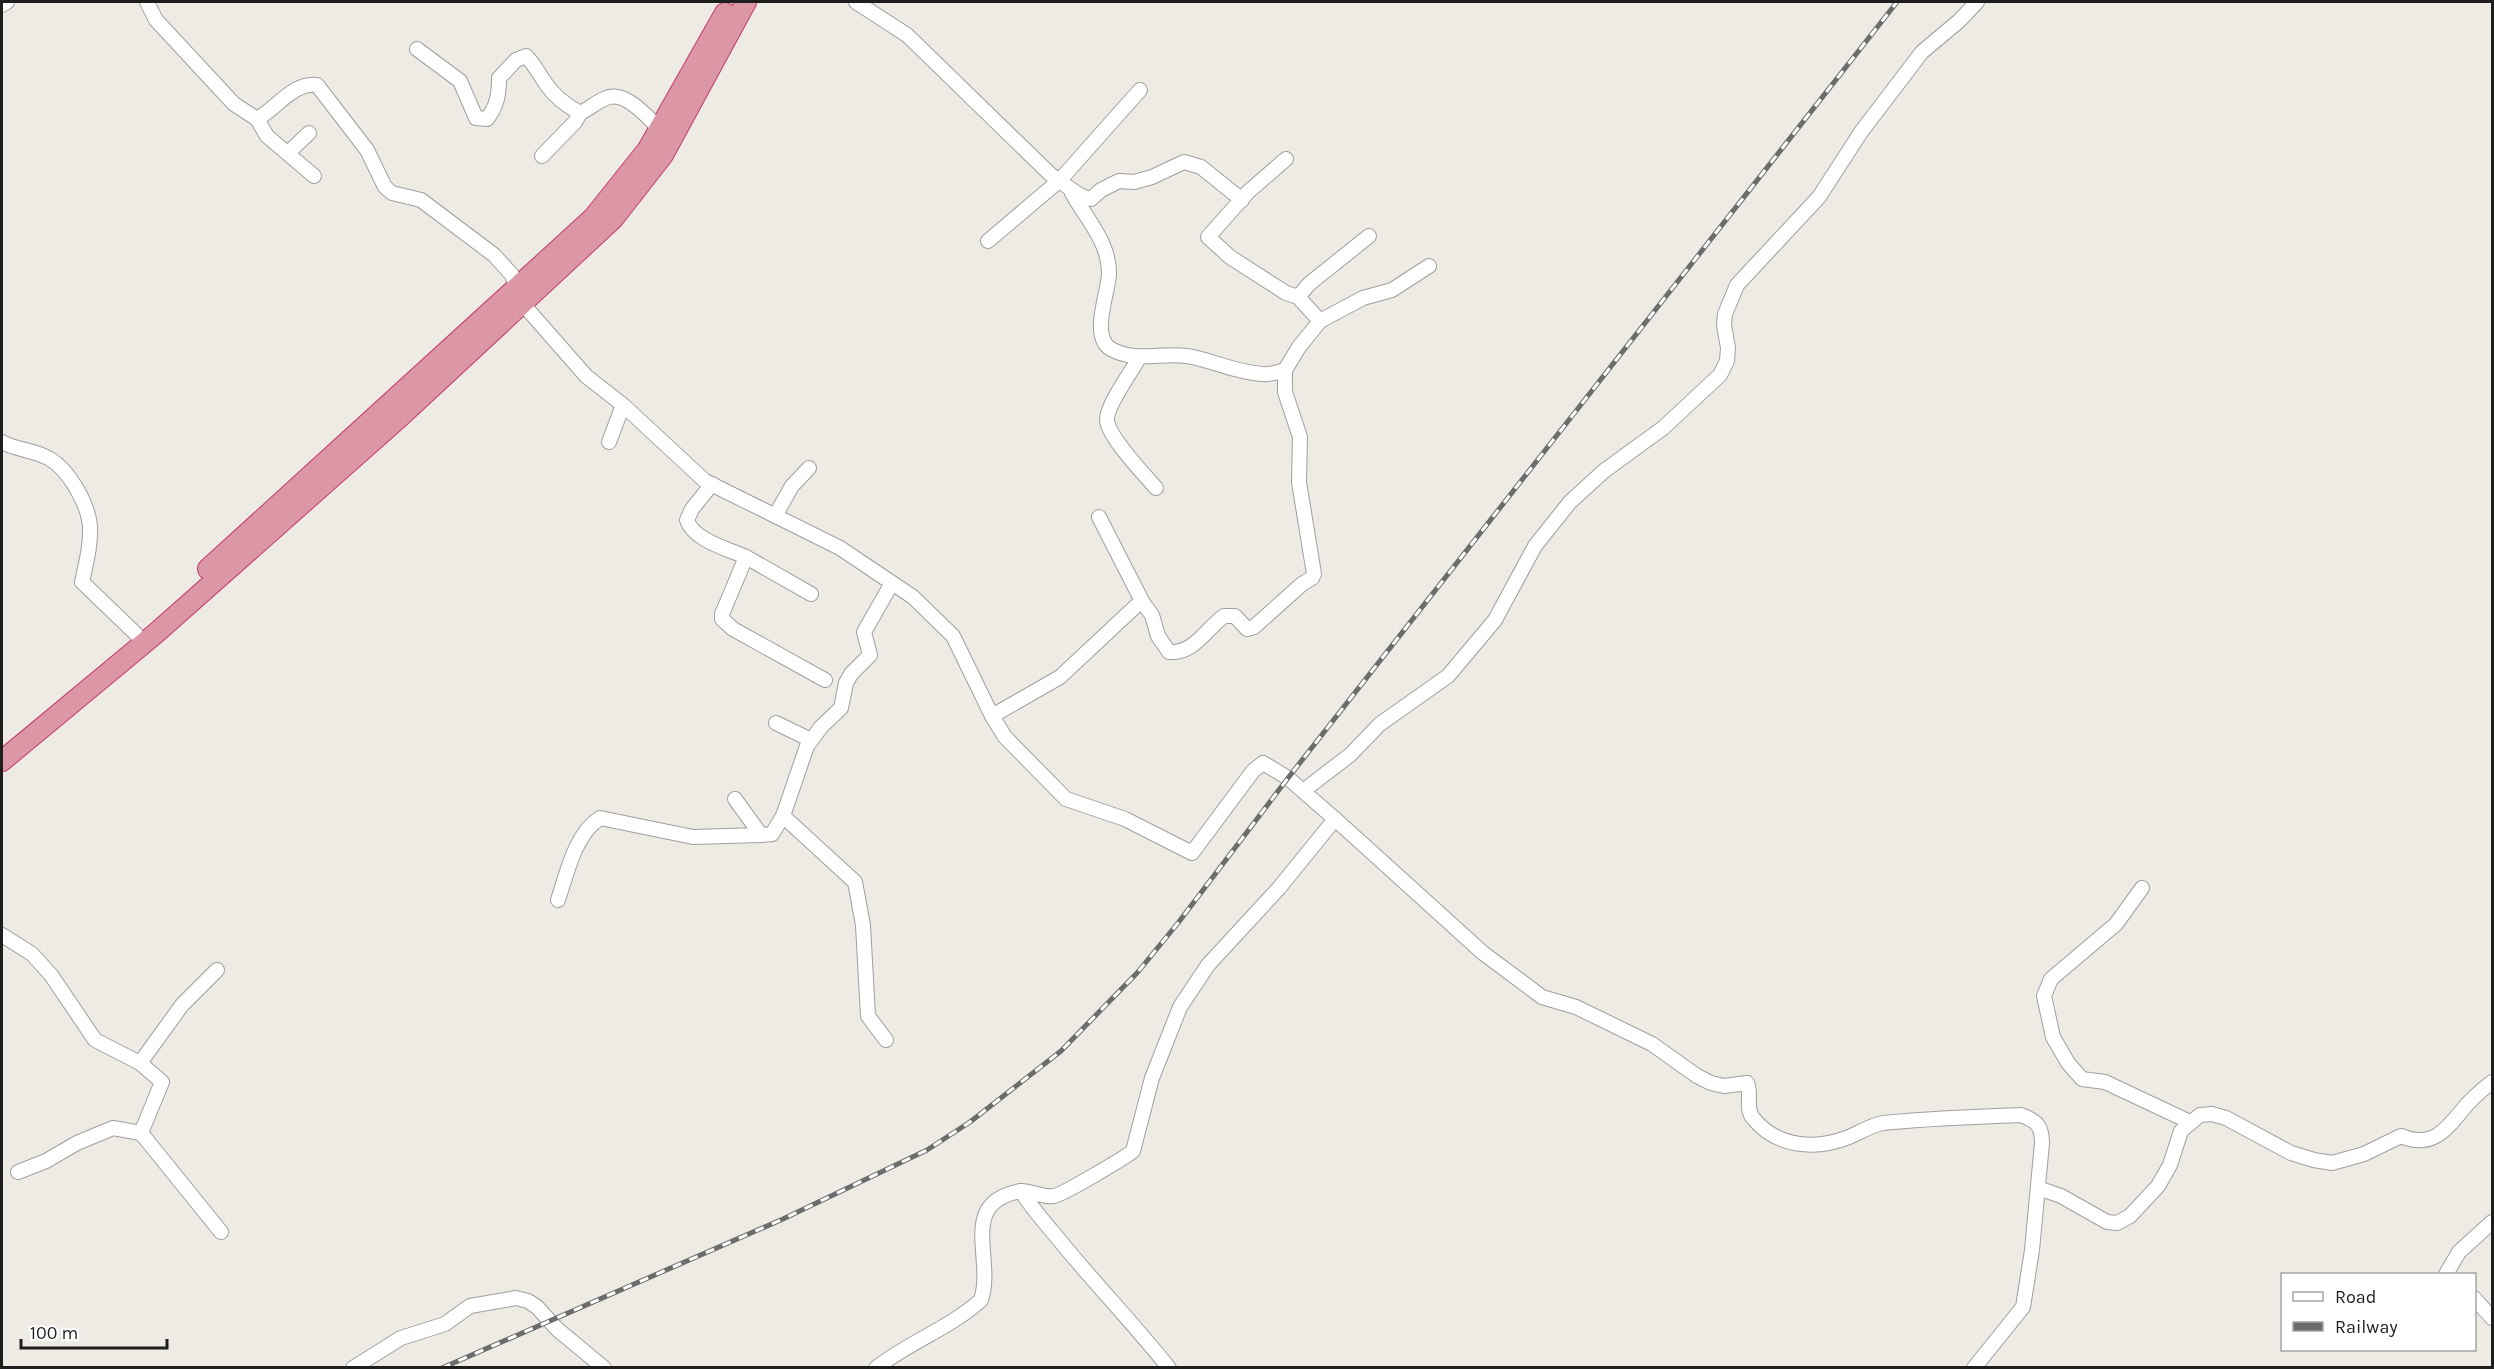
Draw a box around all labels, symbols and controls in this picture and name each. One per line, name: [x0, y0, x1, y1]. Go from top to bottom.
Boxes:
legend: [2281, 1273, 2476, 1351]
text: Road: [2335, 1286, 2376, 1308]
scale bar: [21, 1312, 166, 1350]
text: Railway: [2335, 1316, 2398, 1338]
text: 100 m: [30, 1322, 78, 1344]

